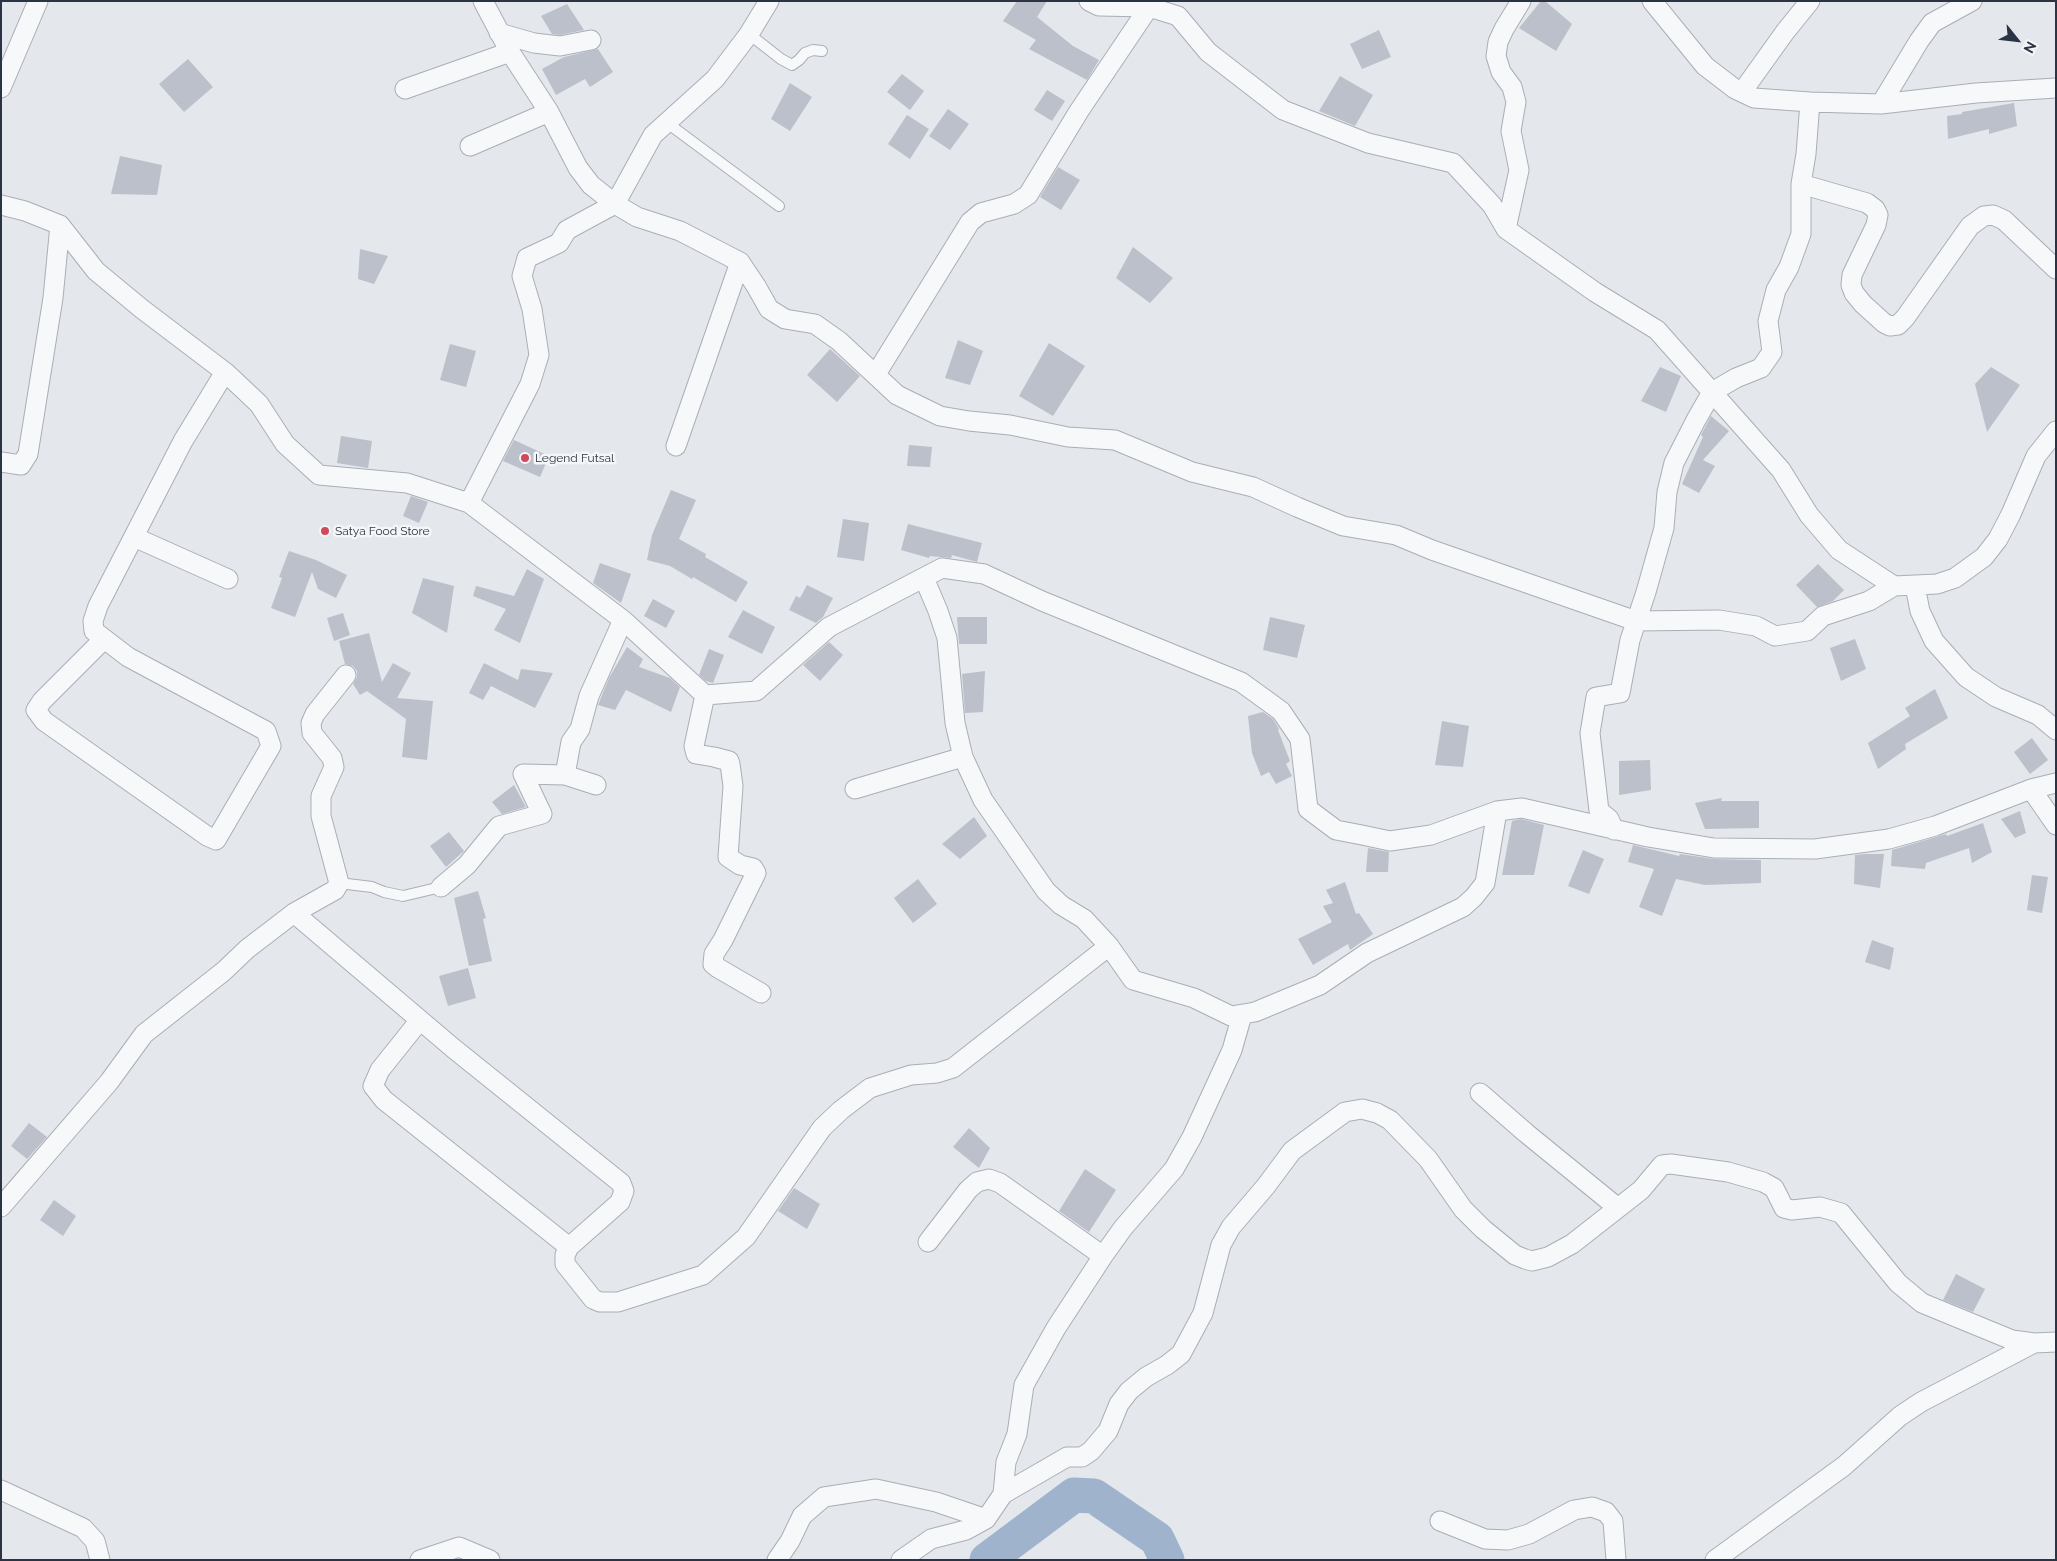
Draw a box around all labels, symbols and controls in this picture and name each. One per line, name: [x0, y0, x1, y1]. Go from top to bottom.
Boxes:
north arrow: [1992, 15, 2042, 65]
text: N: [2021, 39, 2040, 56]
place label: Legend Futsal: [535, 451, 614, 465]
marker: Legend Futsal: [519, 452, 531, 464]
place label: Satya Food Store: [335, 524, 430, 538]
marker: Satya Food Store: [319, 525, 331, 537]

